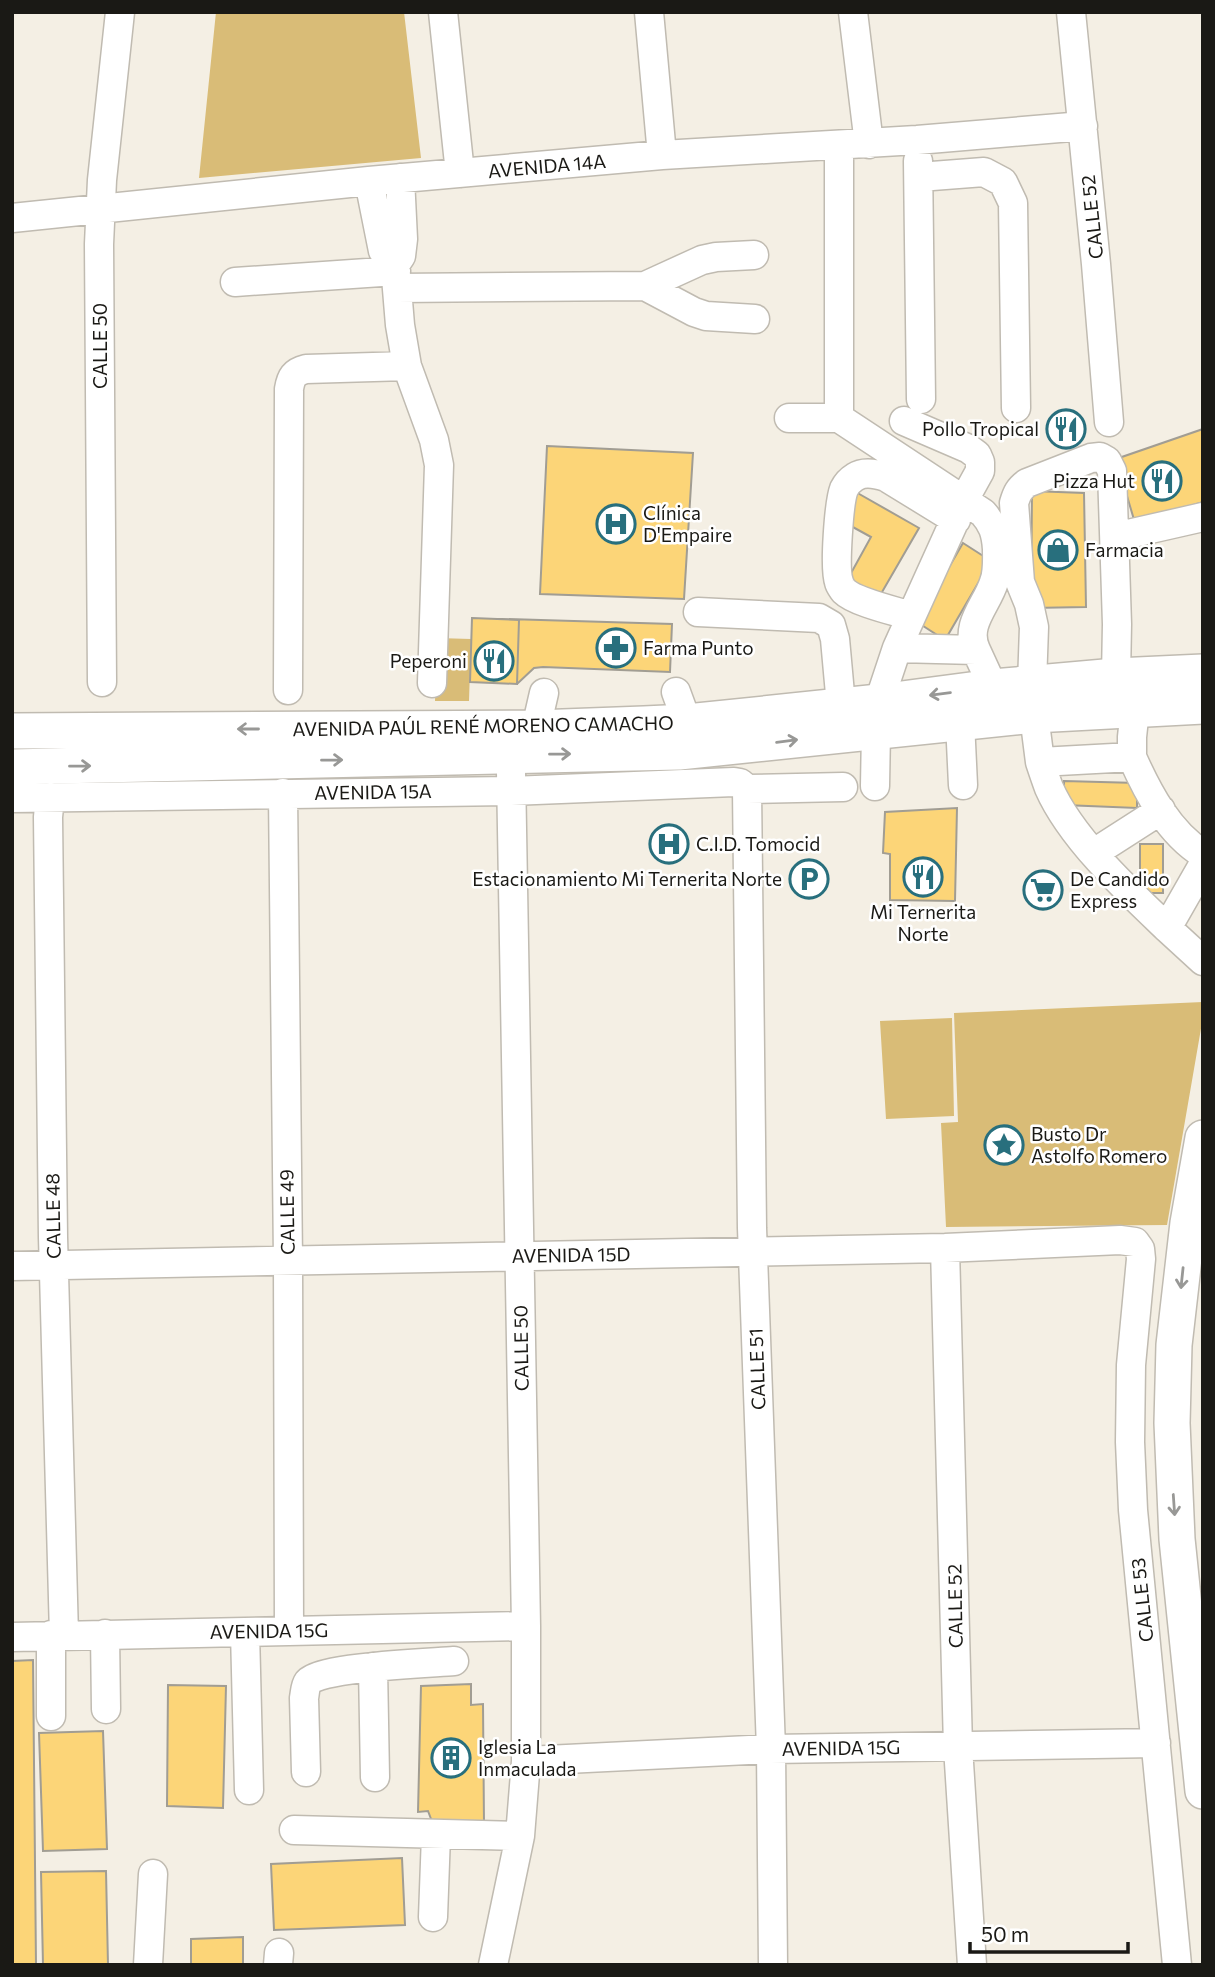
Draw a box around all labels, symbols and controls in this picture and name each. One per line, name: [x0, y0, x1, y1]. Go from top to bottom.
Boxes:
street label: AVENIDA 14A: [487, 149, 607, 182]
street label: CALLE 52: [1076, 174, 1107, 260]
street label: CALLE 50: [88, 303, 111, 389]
restaurant icon: Pollo Tropical: [1045, 408, 1087, 450]
place label: Pollo Tropical: [922, 417, 1039, 440]
restaurant icon: Pizza Hut: [1141, 460, 1183, 502]
place label: Pizza Hut: [1053, 469, 1135, 492]
place label: Clínica D'Empaire: [643, 501, 732, 546]
hospital icon: Clínica D'Empaire: [595, 503, 637, 545]
shop icon: Farmacia: [1037, 529, 1079, 571]
place label: Farmacia: [1085, 538, 1164, 561]
pharmacy icon: Farma Punto: [595, 627, 637, 669]
place label: Farma Punto: [643, 636, 754, 659]
restaurant icon: Peperoni: [473, 640, 515, 682]
place label: Peperoni: [390, 649, 467, 672]
one-way arrow: [929, 687, 951, 700]
street label: AVENIDA PAÚL RENÉ MORENO CAMACHO: [292, 710, 674, 740]
one-way arrow: [237, 723, 260, 736]
one-way arrow: [775, 735, 798, 748]
one-way arrow: [548, 748, 571, 761]
one-way arrow: [321, 753, 344, 767]
one-way arrow: [69, 759, 92, 772]
street label: AVENIDA 15A: [314, 779, 432, 804]
hospital icon: C.I.D. Tomocid: [648, 823, 690, 865]
place label: C.I.D. Tomocid: [696, 832, 820, 855]
restaurant icon: Mi Ternerita Norte: [902, 856, 944, 898]
parking icon: Estacionamiento Mi Ternerita Norte: [788, 858, 830, 900]
place label: Estacionamiento Mi Ternerita Norte: [472, 867, 782, 890]
place label: De Candido Express: [1070, 867, 1170, 912]
supermarket icon: De Candido Express: [1022, 869, 1064, 911]
place label: Mi Ternerita Norte: [870, 900, 976, 945]
place label: Busto Dr Astolfo Romero: [1031, 1122, 1167, 1167]
place icon: Busto Dr Astolfo Romero: [983, 1124, 1025, 1166]
street label: CALLE 49: [274, 1169, 299, 1255]
street label: CALLE 48: [40, 1173, 65, 1259]
street label: AVENIDA 15D: [511, 1242, 631, 1267]
one-way arrow: [1175, 1266, 1188, 1289]
street label: CALLE 50: [508, 1305, 533, 1391]
street label: CALLE 51: [744, 1328, 769, 1410]
one-way arrow: [1168, 1493, 1181, 1516]
street label: CALLE 53: [1126, 1557, 1157, 1643]
street label: CALLE 52: [942, 1564, 967, 1648]
street label: AVENIDA 15G: [209, 1618, 329, 1643]
place label: Iglesia La Inmaculada: [478, 1735, 576, 1780]
street label: AVENIDA 15G: [781, 1735, 901, 1760]
building icon: Iglesia La Inmaculada: [430, 1737, 472, 1779]
scale bar: [970, 1910, 1128, 1954]
text: 50 m: [981, 1921, 1029, 1946]

